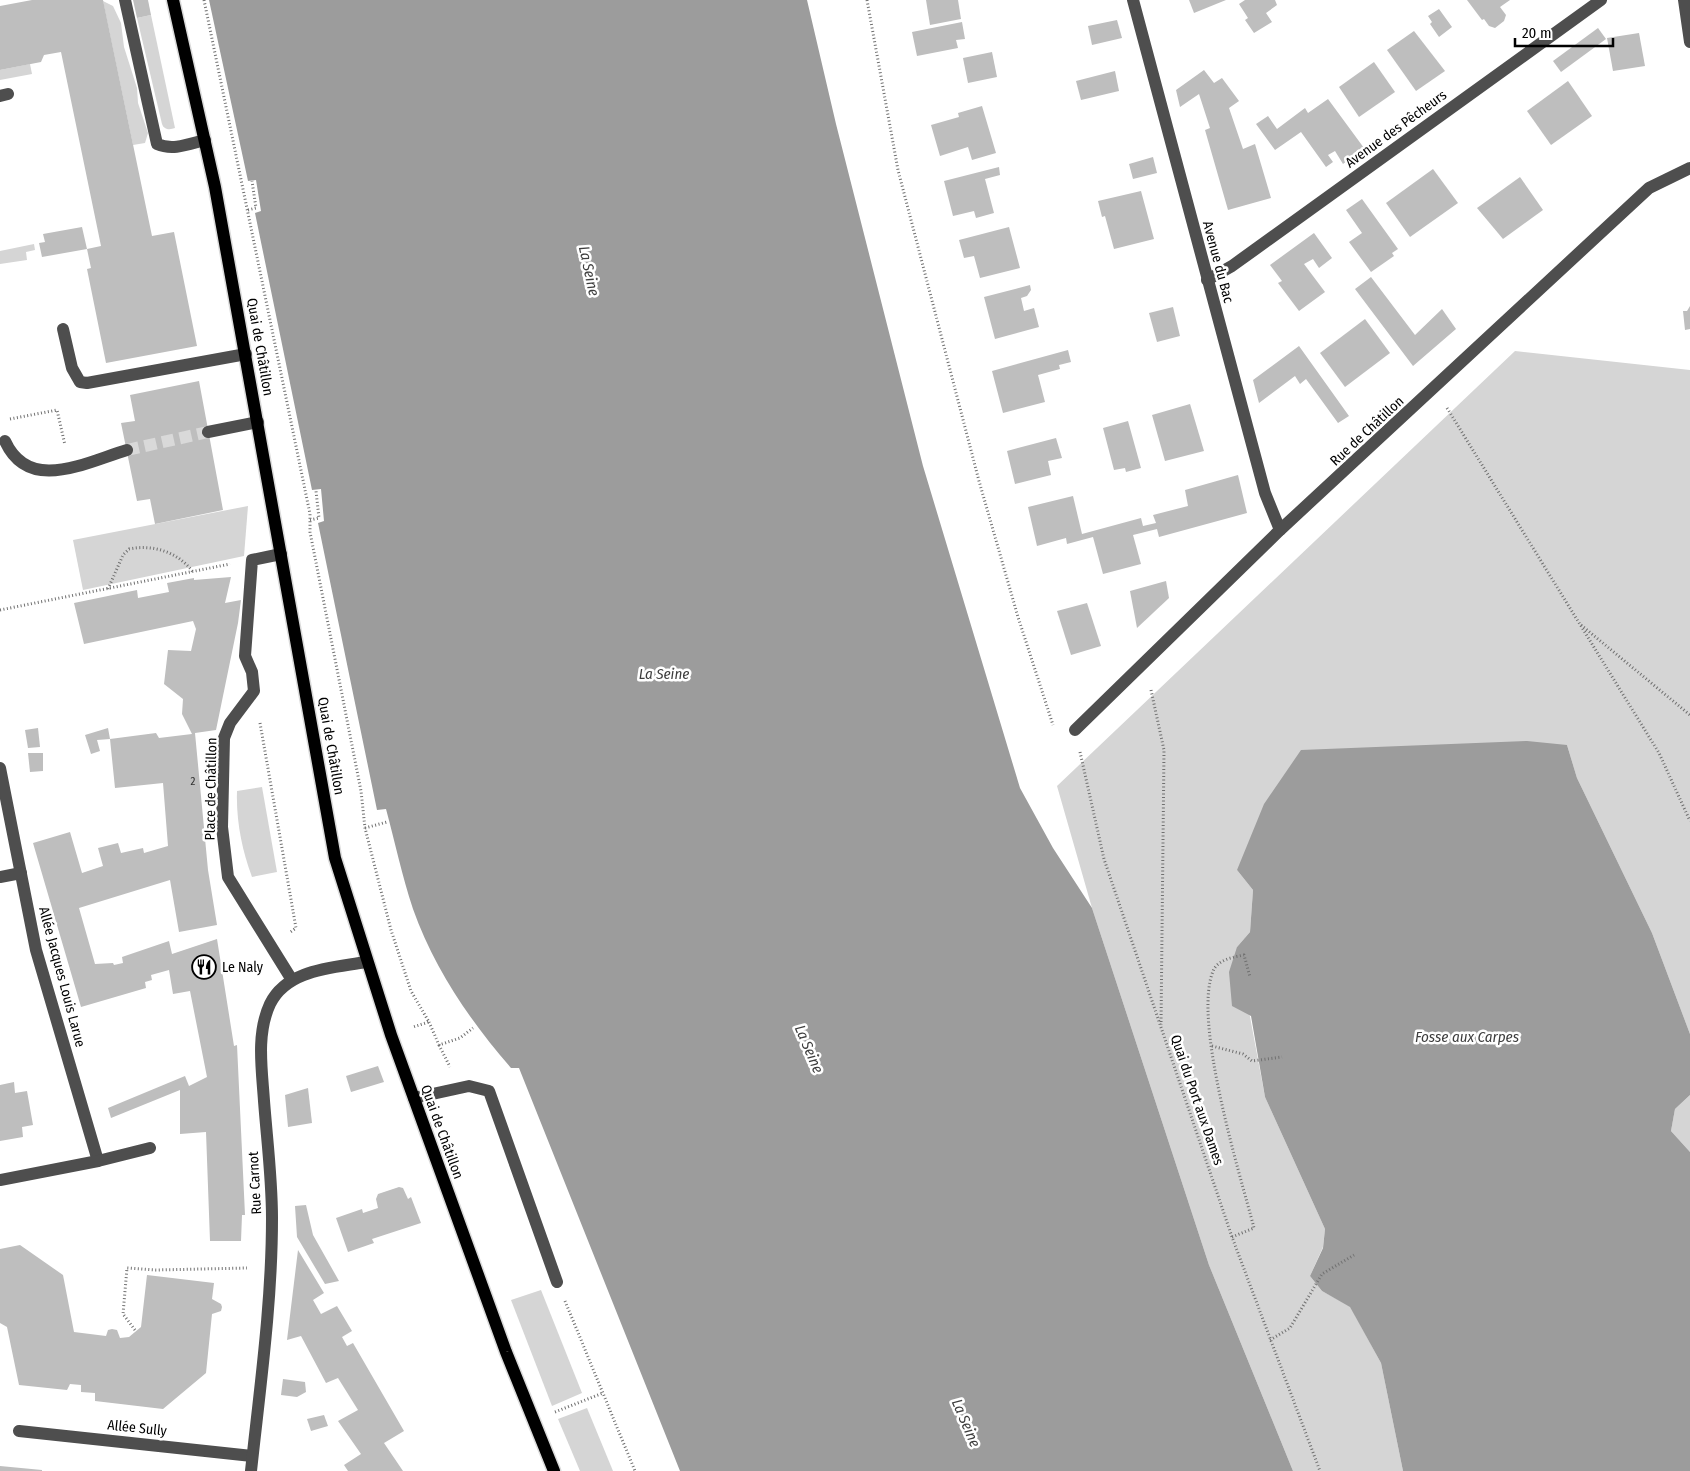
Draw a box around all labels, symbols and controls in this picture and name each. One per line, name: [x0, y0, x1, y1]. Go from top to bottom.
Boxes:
scale bar: [1515, 15, 1612, 47]
text: 20 m: [1522, 24, 1552, 42]
street label: Avenue des Pêcheurs: [1342, 87, 1450, 171]
street label: Avenue du Bac: [1199, 219, 1237, 305]
water label: La Seine: [575, 244, 603, 298]
street label: Quai de Châtillon: [243, 297, 277, 397]
street label: Rue de Châtillon: [1327, 393, 1407, 469]
water label: La Seine: [639, 665, 689, 683]
street label: Quai de Châtillon: [314, 696, 348, 796]
street label: Place de Châtillon: [202, 738, 220, 840]
house number: 2: [191, 775, 196, 788]
street label: Allée Jacques Louis Larue: [35, 905, 89, 1049]
restaurant icon: Le Naly: [191, 954, 217, 980]
place label: Le Naly: [222, 959, 264, 976]
water label: La Seine: [791, 1022, 827, 1076]
water label: Fosse aux Carpes: [1415, 1028, 1520, 1046]
street label: Quai du Port aux Dames: [1167, 1032, 1227, 1168]
street label: Quai de Châtillon: [417, 1083, 467, 1181]
street label: Rue Carnot: [245, 1151, 265, 1215]
water label: La Seine: [948, 1396, 984, 1450]
street label: Allée Sully: [106, 1416, 168, 1440]

